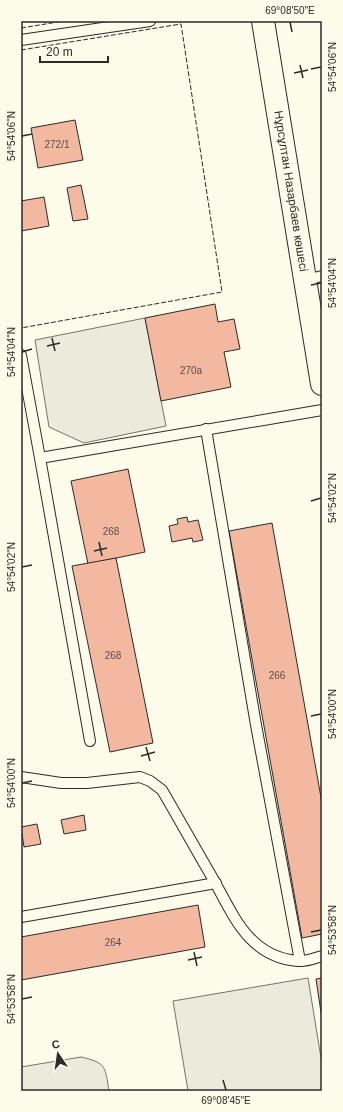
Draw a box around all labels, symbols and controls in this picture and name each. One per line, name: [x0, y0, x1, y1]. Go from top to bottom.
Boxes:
text: 69°08'50"E: [265, 5, 315, 16]
scale bar: [40, 38, 108, 64]
text: 54°54'06"N: [327, 42, 338, 92]
text: 20 m: [46, 45, 73, 59]
street label: Нұрсұлтан Назарбаев көшесі: [271, 109, 311, 273]
text: 54°54'06"N: [6, 111, 17, 161]
house number: 272/1: [44, 139, 70, 150]
text: 54°54'04"N: [327, 258, 338, 308]
text: 54°54'04"N: [6, 327, 17, 377]
house number: 270а: [180, 365, 203, 376]
text: 54°54'02"N: [327, 473, 338, 523]
house number: 268: [103, 526, 120, 537]
text: 54°54'02"N: [6, 542, 17, 592]
house number: 268: [105, 650, 122, 661]
house number: 266: [269, 670, 286, 681]
text: 54°54'00"N: [327, 689, 338, 739]
text: 54°54'00"N: [6, 758, 17, 808]
text: 54°53'58"N: [327, 905, 338, 955]
house number: 264: [105, 937, 122, 948]
text: 54°53'58"N: [6, 974, 17, 1024]
north arrow: [38, 1034, 78, 1074]
text: С: [51, 1038, 61, 1051]
text: 69°08'45"E: [201, 1095, 251, 1106]

